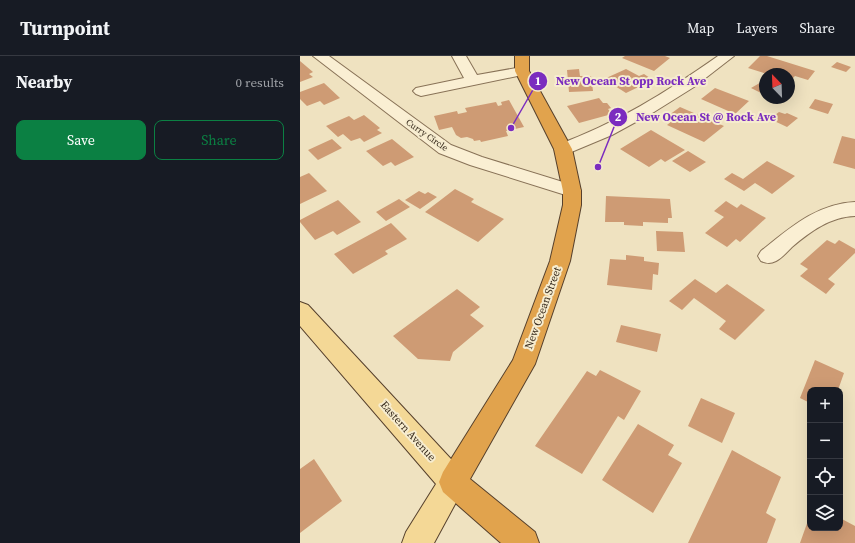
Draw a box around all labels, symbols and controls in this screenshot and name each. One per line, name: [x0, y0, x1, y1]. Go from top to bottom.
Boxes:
text: Turnpoint: [20, 15, 110, 41]
text: Map: [687, 18, 714, 38]
text: Layers: [736, 18, 778, 38]
text: Share: [800, 18, 835, 38]
north arrow: [759, 68, 795, 104]
callout: New Ocean St opp Rock Ave: [528, 69, 715, 93]
text: Nearby: [16, 70, 72, 94]
text: 1: [535, 73, 541, 89]
text: New Ocean St opp Rock Ave: [556, 73, 706, 89]
text: 0 results: [236, 74, 284, 91]
callout: New Ocean St @ Rock Ave: [608, 105, 784, 129]
text: 2: [615, 109, 622, 125]
text: New Ocean St @ Rock Ave: [636, 109, 776, 125]
street label: Curry Circle: [404, 116, 451, 154]
button: Save: [16, 120, 146, 160]
button: Share: [154, 120, 284, 160]
street label: New Ocean Street: [521, 265, 565, 351]
map controls: [807, 387, 843, 531]
button: +: [807, 387, 843, 423]
street label: Eastern Avenue: [377, 398, 439, 465]
button: −: [807, 423, 843, 459]
button: locate: [807, 459, 843, 495]
button: layers: [807, 495, 843, 531]

